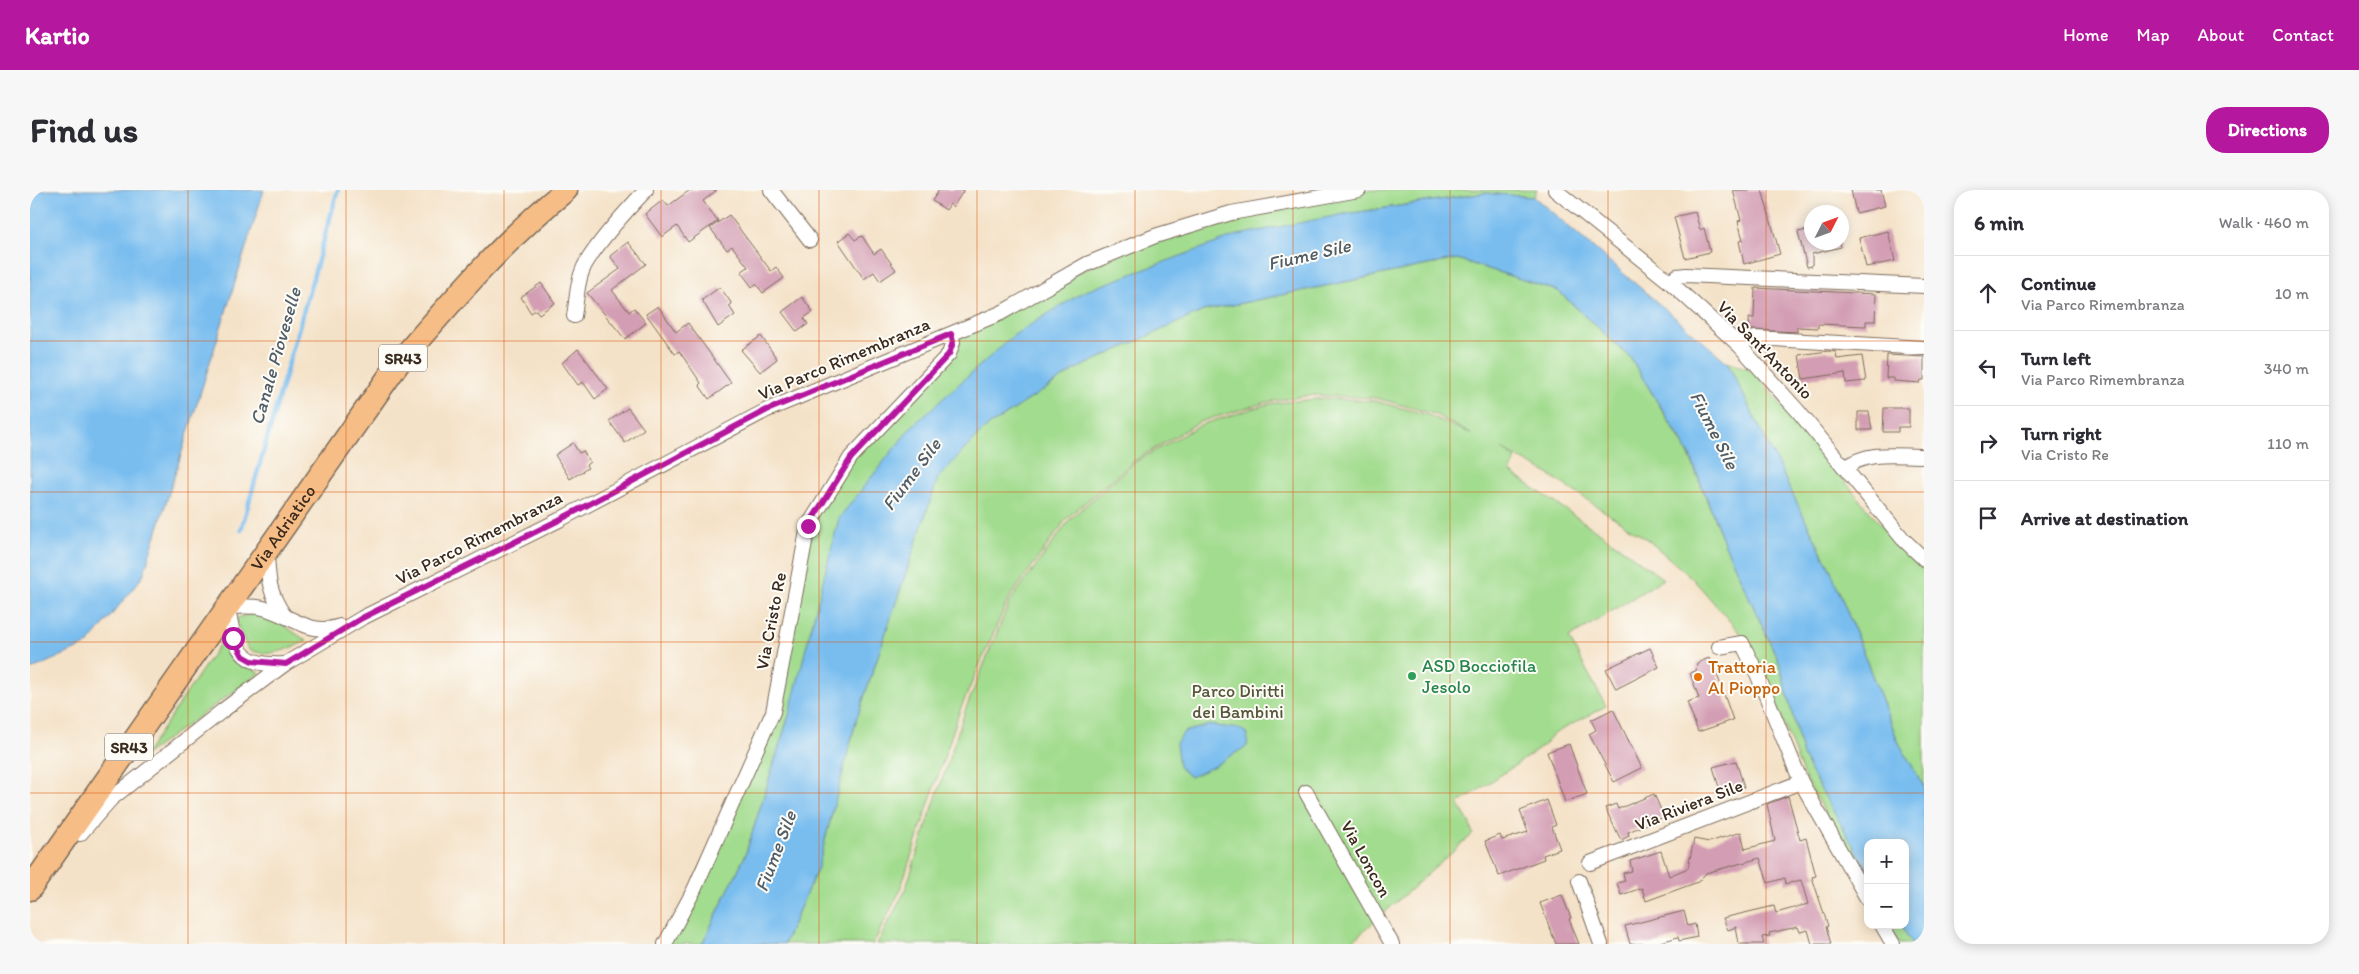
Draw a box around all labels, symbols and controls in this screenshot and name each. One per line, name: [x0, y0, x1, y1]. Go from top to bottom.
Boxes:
text: Kartio: [25, 21, 90, 50]
text: Home: [2063, 24, 2109, 46]
text: Map: [2137, 24, 2170, 46]
text: About: [2198, 24, 2244, 46]
text: Contact: [2272, 24, 2334, 46]
button: Directions: [2206, 107, 2329, 153]
text: Find us: [30, 109, 138, 151]
north arrow: [1804, 205, 1849, 250]
text: 6 min: [1974, 210, 2024, 235]
text: Walk · 460 m: [2219, 213, 2309, 232]
water label: Fiume Sile: [1265, 234, 1354, 275]
text: Continue: [2021, 272, 2096, 295]
icon: ahead: [1974, 279, 2002, 307]
water label: Canale Pioveselle: [245, 284, 306, 427]
text: 10 m: [2275, 284, 2309, 303]
text: Via Parco Rimembranza: [2021, 295, 2185, 314]
street label: Via Sant'Antonio: [1712, 296, 1818, 404]
street label: Via Parco Rimembranza: [755, 313, 933, 405]
road number: SR43: [379, 344, 427, 372]
text: Turn left: [2021, 347, 2091, 370]
icon: left: [1974, 354, 2002, 382]
text: 340 m: [2264, 359, 2309, 378]
text: Via Parco Rimembranza: [2021, 370, 2185, 389]
water label: Fiume Sile: [1685, 387, 1744, 474]
text: Turn right: [2021, 422, 2102, 445]
icon: right: [1974, 429, 2002, 457]
water label: Fiume Sile: [877, 433, 947, 515]
text: 110 m: [2267, 434, 2309, 453]
text: Via Cristo Re: [2021, 445, 2109, 464]
street label: Via Adriatico: [246, 481, 321, 575]
street label: Via Parco Rimembranza: [392, 486, 566, 590]
icon: arrive: [1974, 504, 2002, 532]
text: Arrive at destination: [2021, 507, 2188, 530]
route end: [797, 515, 820, 538]
street label: Via Cristo Re: [751, 570, 791, 672]
route start: [222, 627, 245, 650]
place label: ASD Bocciofila Jesolo: [1422, 655, 1537, 698]
place label: Trattoria Al Pioppo: [1708, 656, 1780, 699]
marker: ASD Bocciofila Jesolo: [1406, 670, 1418, 682]
marker: Trattoria Al Pioppo: [1692, 671, 1704, 683]
park label: Parco Diritti dei Bambini: [1192, 680, 1284, 723]
road number: SR43: [105, 734, 153, 760]
street label: Via Riviera Sile: [1632, 774, 1746, 836]
water label: Fiume Sile: [750, 807, 802, 895]
street label: Via Loncon: [1336, 817, 1396, 901]
map controls: [1864, 839, 1909, 929]
button: +: [1864, 839, 1909, 884]
button: −: [1864, 884, 1909, 929]

